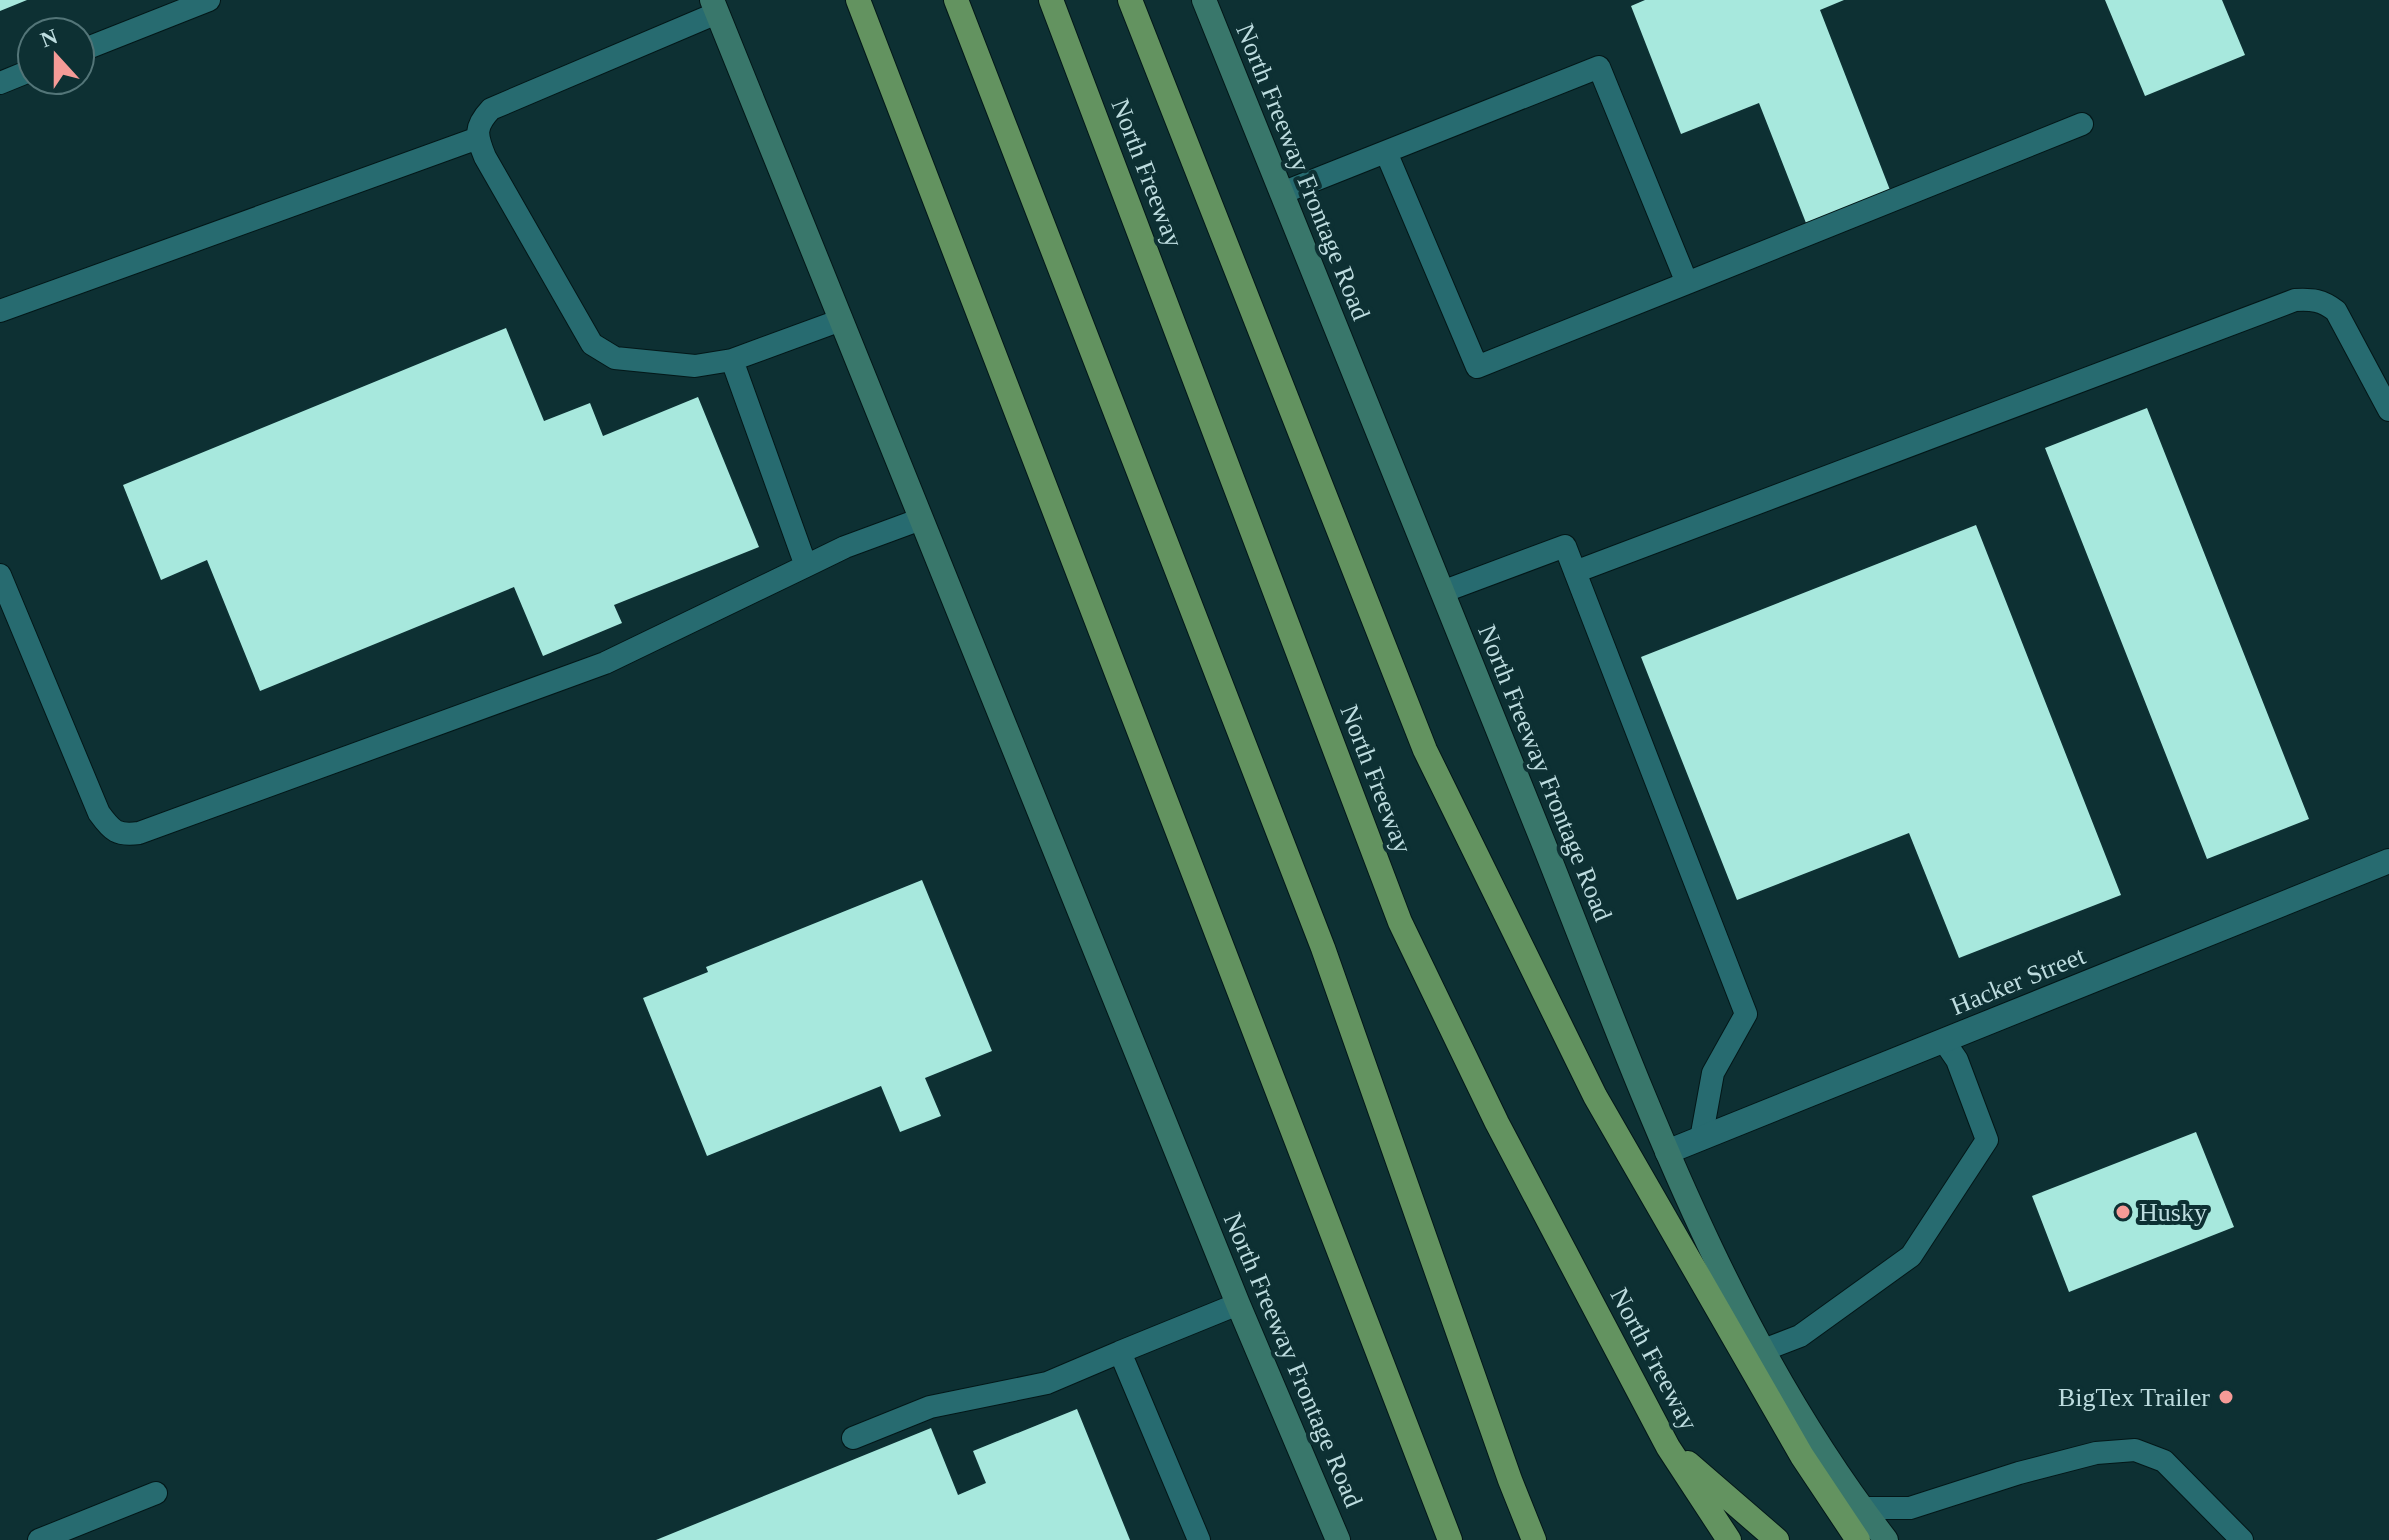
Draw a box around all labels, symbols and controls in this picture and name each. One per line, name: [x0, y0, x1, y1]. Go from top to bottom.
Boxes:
north arrow: [16, 16, 96, 96]
street label: North Freeway Frontage Road: [1230, 20, 1376, 324]
text: N: [37, 23, 61, 52]
street label: North Freeway: [1105, 95, 1189, 251]
street label: North Freeway Frontage Road: [1472, 621, 1618, 925]
street label: North Freeway: [1334, 701, 1418, 857]
street label: Hacker Street: [1947, 941, 2090, 1021]
place label: Husky: [2139, 1198, 2207, 1227]
marker: Husky: [2114, 1203, 2132, 1221]
street label: North Freeway Frontage Road: [1218, 1208, 1368, 1512]
street label: North Freeway: [1604, 1283, 1704, 1435]
place label: BigTex Trailer: [2058, 1383, 2210, 1412]
marker: BigTex Trailer: [2217, 1388, 2235, 1406]

